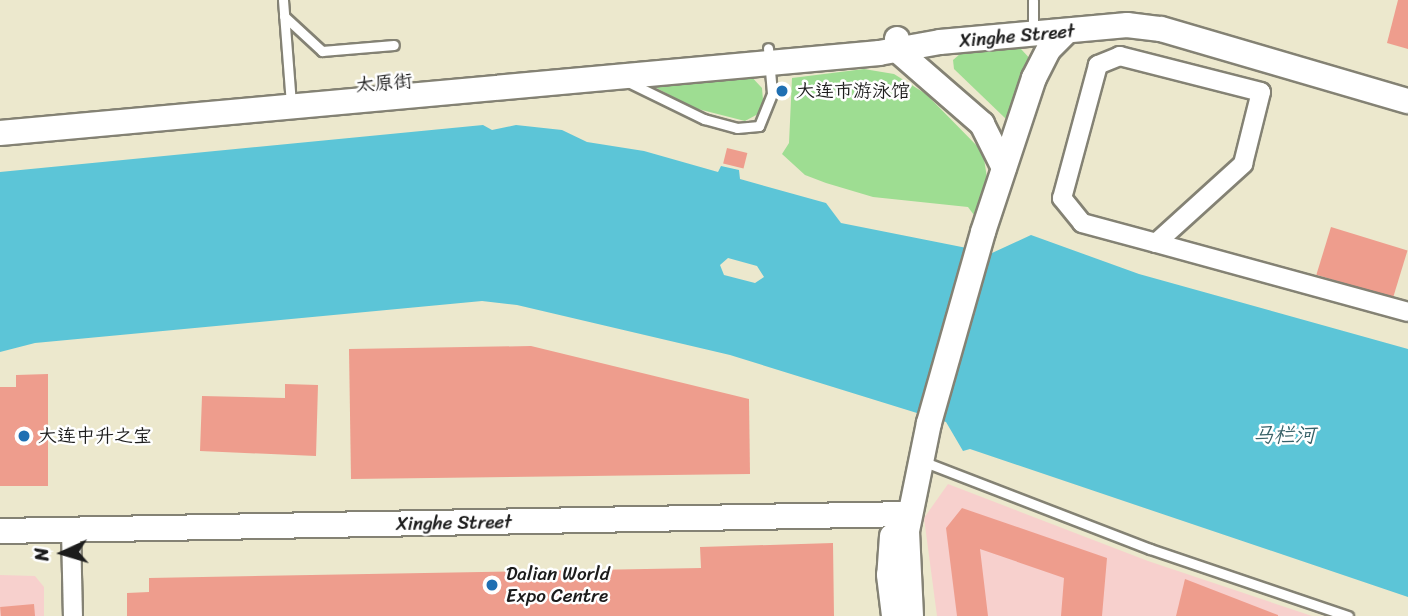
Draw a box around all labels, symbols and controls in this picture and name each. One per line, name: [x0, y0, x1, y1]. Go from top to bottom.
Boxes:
street label: Xinghe Street: [958, 20, 1076, 52]
street label: 太原街: [355, 69, 413, 97]
place label: 大连市游泳馆: [796, 80, 910, 102]
marker: 大连市游泳馆: [774, 83, 790, 99]
water label: 马栏河: [1253, 422, 1315, 448]
place label: 大连中升之宝: [38, 425, 152, 447]
marker: 大连中升之宝: [16, 428, 32, 444]
street label: Xinghe Street: [396, 511, 512, 535]
north arrow: [28, 518, 98, 588]
text: N: [25, 547, 58, 562]
place label: Dalian World Expo Centre: [506, 563, 610, 607]
marker: Dalian World Expo Centre: [484, 577, 500, 593]

